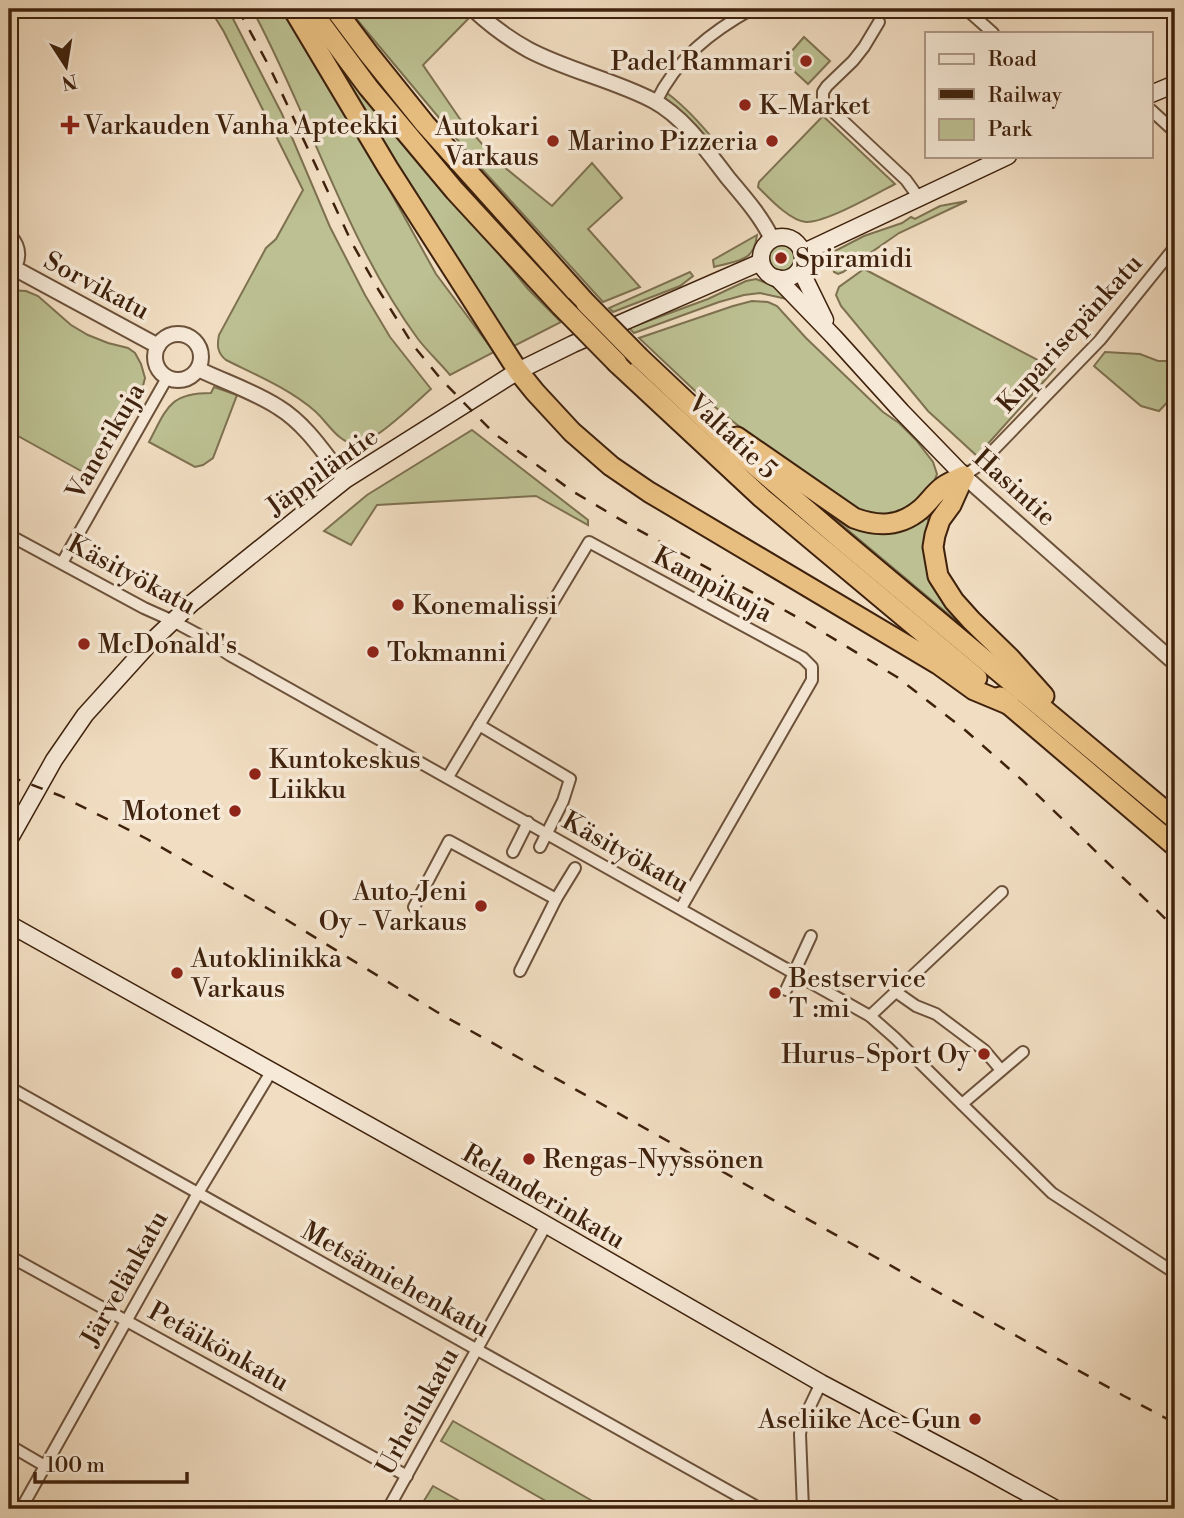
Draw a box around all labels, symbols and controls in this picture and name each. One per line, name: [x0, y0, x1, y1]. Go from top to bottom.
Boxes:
north arrow: [32, 32, 102, 102]
legend: [925, 32, 1152, 158]
place label: Padel Rammari: [611, 46, 792, 78]
text: Road: [988, 47, 1037, 73]
marker: Padel Rammari: [798, 53, 814, 69]
text: N: [59, 68, 79, 95]
text: Railway: [988, 83, 1063, 109]
place label: K-Market: [759, 90, 870, 122]
marker: K-Market: [737, 97, 753, 113]
place label: Varkauden Vanha Apteekki: [83, 110, 398, 142]
place label: Autokari Varkaus: [434, 111, 539, 173]
marker: Varkauden Vanha Apteekki: [62, 117, 78, 133]
text: Park: [988, 117, 1033, 143]
place label: Marino Pizzeria: [568, 126, 759, 158]
marker: Autokari Varkaus: [545, 133, 561, 149]
marker: Marino Pizzeria: [764, 133, 780, 149]
place label: Spiramidi: [795, 243, 913, 275]
street label: Sorvikatu: [38, 245, 155, 327]
street label: Kuparisepänkatu: [990, 248, 1149, 420]
marker: Spiramidi: [773, 250, 789, 266]
street label: Vanerikuja: [59, 377, 152, 506]
street label: Valtatie 5: [680, 387, 784, 486]
street label: Jäppiläntie: [260, 421, 385, 524]
street label: Hasintie: [966, 442, 1062, 533]
street label: Käsityökatu: [62, 528, 201, 622]
street label: Kampikuja: [647, 540, 778, 630]
place label: Konemalissi: [412, 590, 558, 622]
marker: Konemalissi: [390, 597, 406, 613]
place label: McDonald's: [98, 629, 237, 661]
marker: McDonald's: [76, 636, 92, 652]
place label: Tokmanni: [387, 637, 507, 669]
marker: Tokmanni: [365, 644, 381, 660]
place label: Kuntokeskus Liikku: [269, 744, 421, 806]
marker: Kuntokeskus Liikku: [247, 766, 263, 782]
place label: Motonet: [122, 796, 221, 828]
marker: Motonet: [227, 803, 243, 819]
street label: Käsityökatu: [556, 805, 695, 901]
place label: Auto-Jeni Oy - Varkaus: [319, 876, 467, 938]
marker: Auto-Jeni Oy - Varkaus: [473, 898, 489, 914]
place label: Autoklinikka Varkaus: [190, 943, 343, 1005]
place label: Bestservice T :mi: [788, 963, 926, 1025]
marker: Autoklinikka Varkaus: [169, 965, 185, 981]
marker: Bestservice T :mi: [767, 985, 783, 1001]
place label: Hurus-Sport Oy: [781, 1039, 970, 1071]
marker: Hurus-Sport Oy: [976, 1046, 992, 1062]
street label: Relanderinkatu: [456, 1137, 631, 1256]
place label: Rengas-Nyyssönen: [543, 1144, 764, 1176]
marker: Rengas-Nyyssönen: [521, 1151, 537, 1167]
street label: Järvelänkatu: [74, 1205, 175, 1353]
street label: Metsämiehenkatu: [296, 1215, 495, 1345]
street label: Petäikönkatu: [143, 1295, 294, 1399]
street label: Urheilukatu: [370, 1342, 466, 1481]
place label: Aseliike Ace-Gun: [757, 1404, 961, 1436]
marker: Aseliike Ace-Gun: [967, 1411, 983, 1427]
scale bar: [35, 1441, 187, 1485]
text: 100 m: [46, 1453, 105, 1479]

